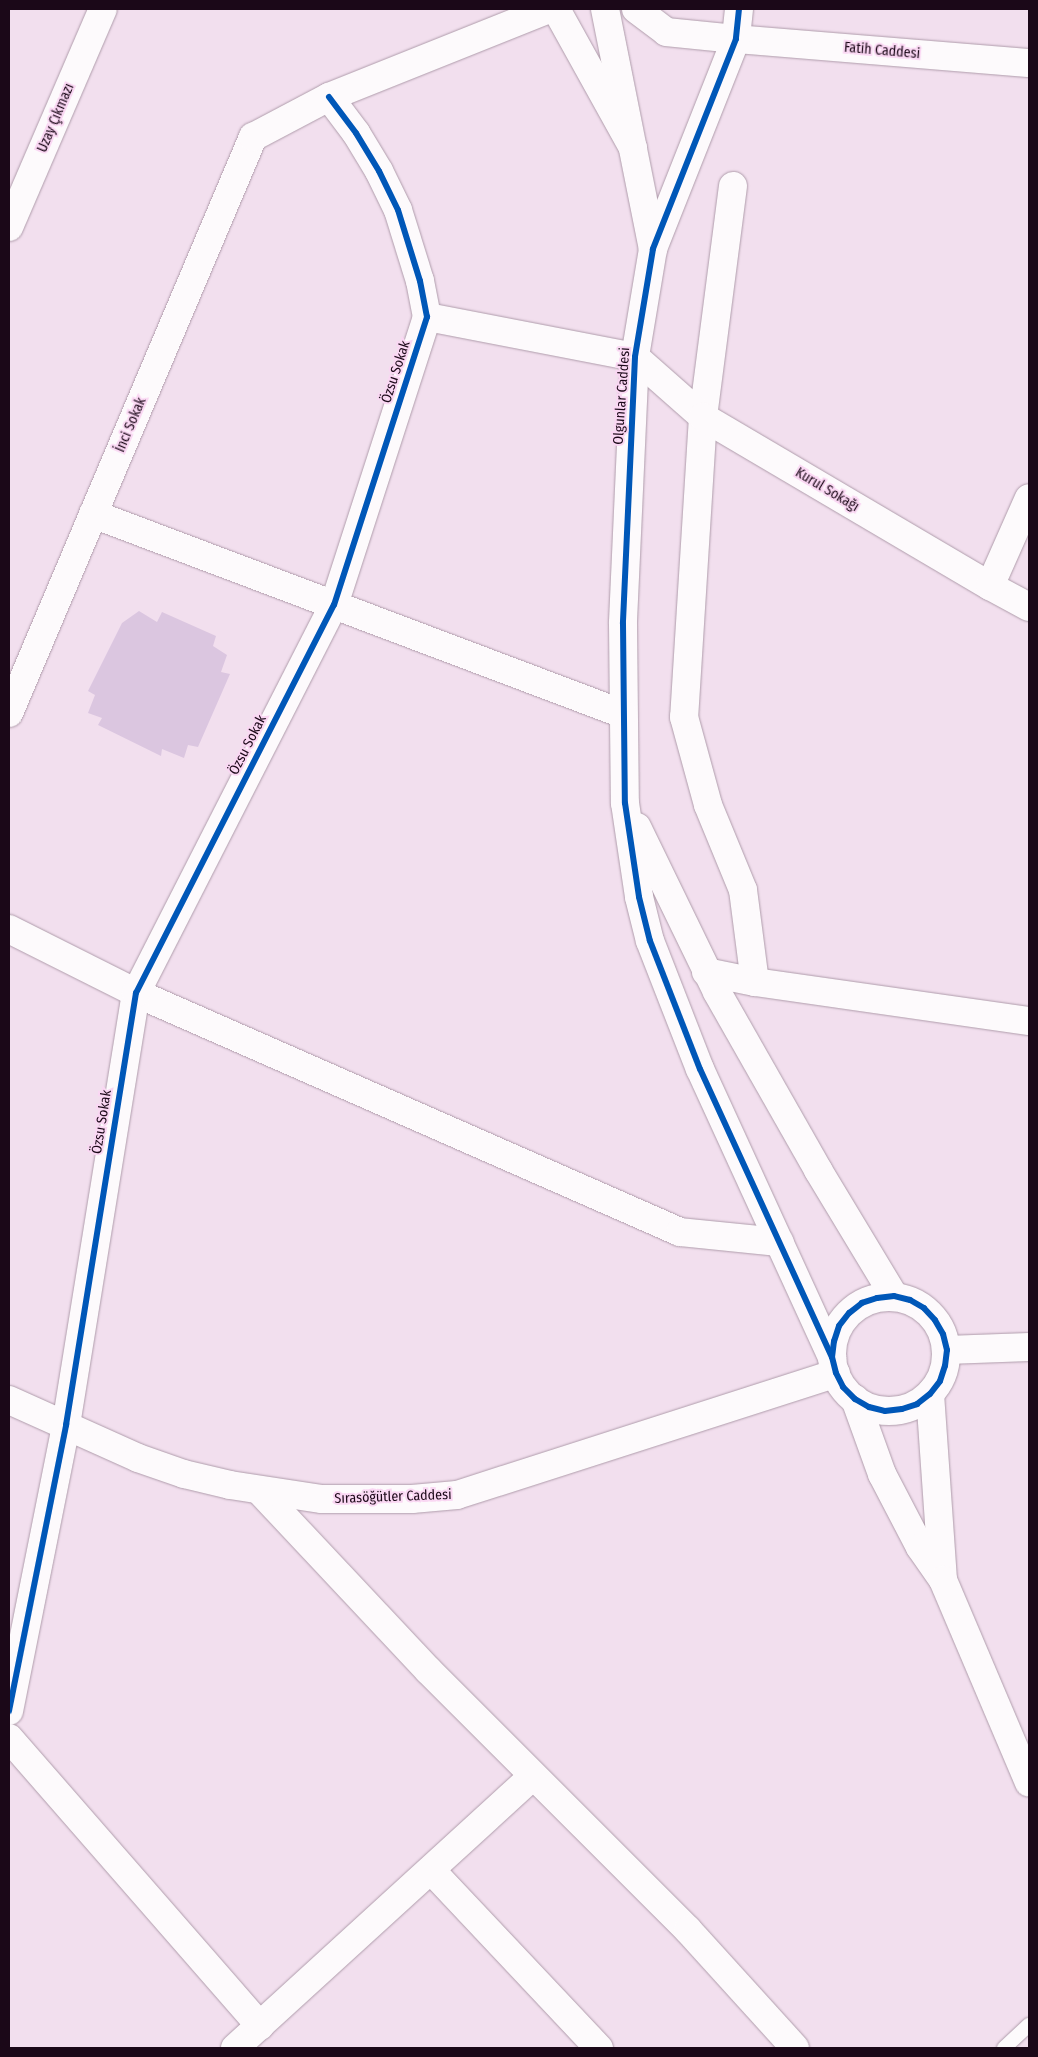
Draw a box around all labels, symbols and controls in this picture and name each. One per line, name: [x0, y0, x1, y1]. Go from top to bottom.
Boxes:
street label: Fatih Caddesi: [843, 39, 921, 63]
street label: Uzay Çıkmazı: [34, 81, 78, 155]
street label: Özsu Sokak: [378, 339, 414, 405]
street label: Olgunlar Caddesi: [610, 347, 634, 445]
street label: İnci Sokak: [112, 395, 150, 455]
street label: Kurul Sokağı: [792, 464, 862, 516]
street label: Özsu Sokak: [226, 712, 270, 778]
street label: Özsu Sokak: [89, 1089, 115, 1155]
street label: Sırasöğütler Caddesi: [334, 1487, 452, 1507]

